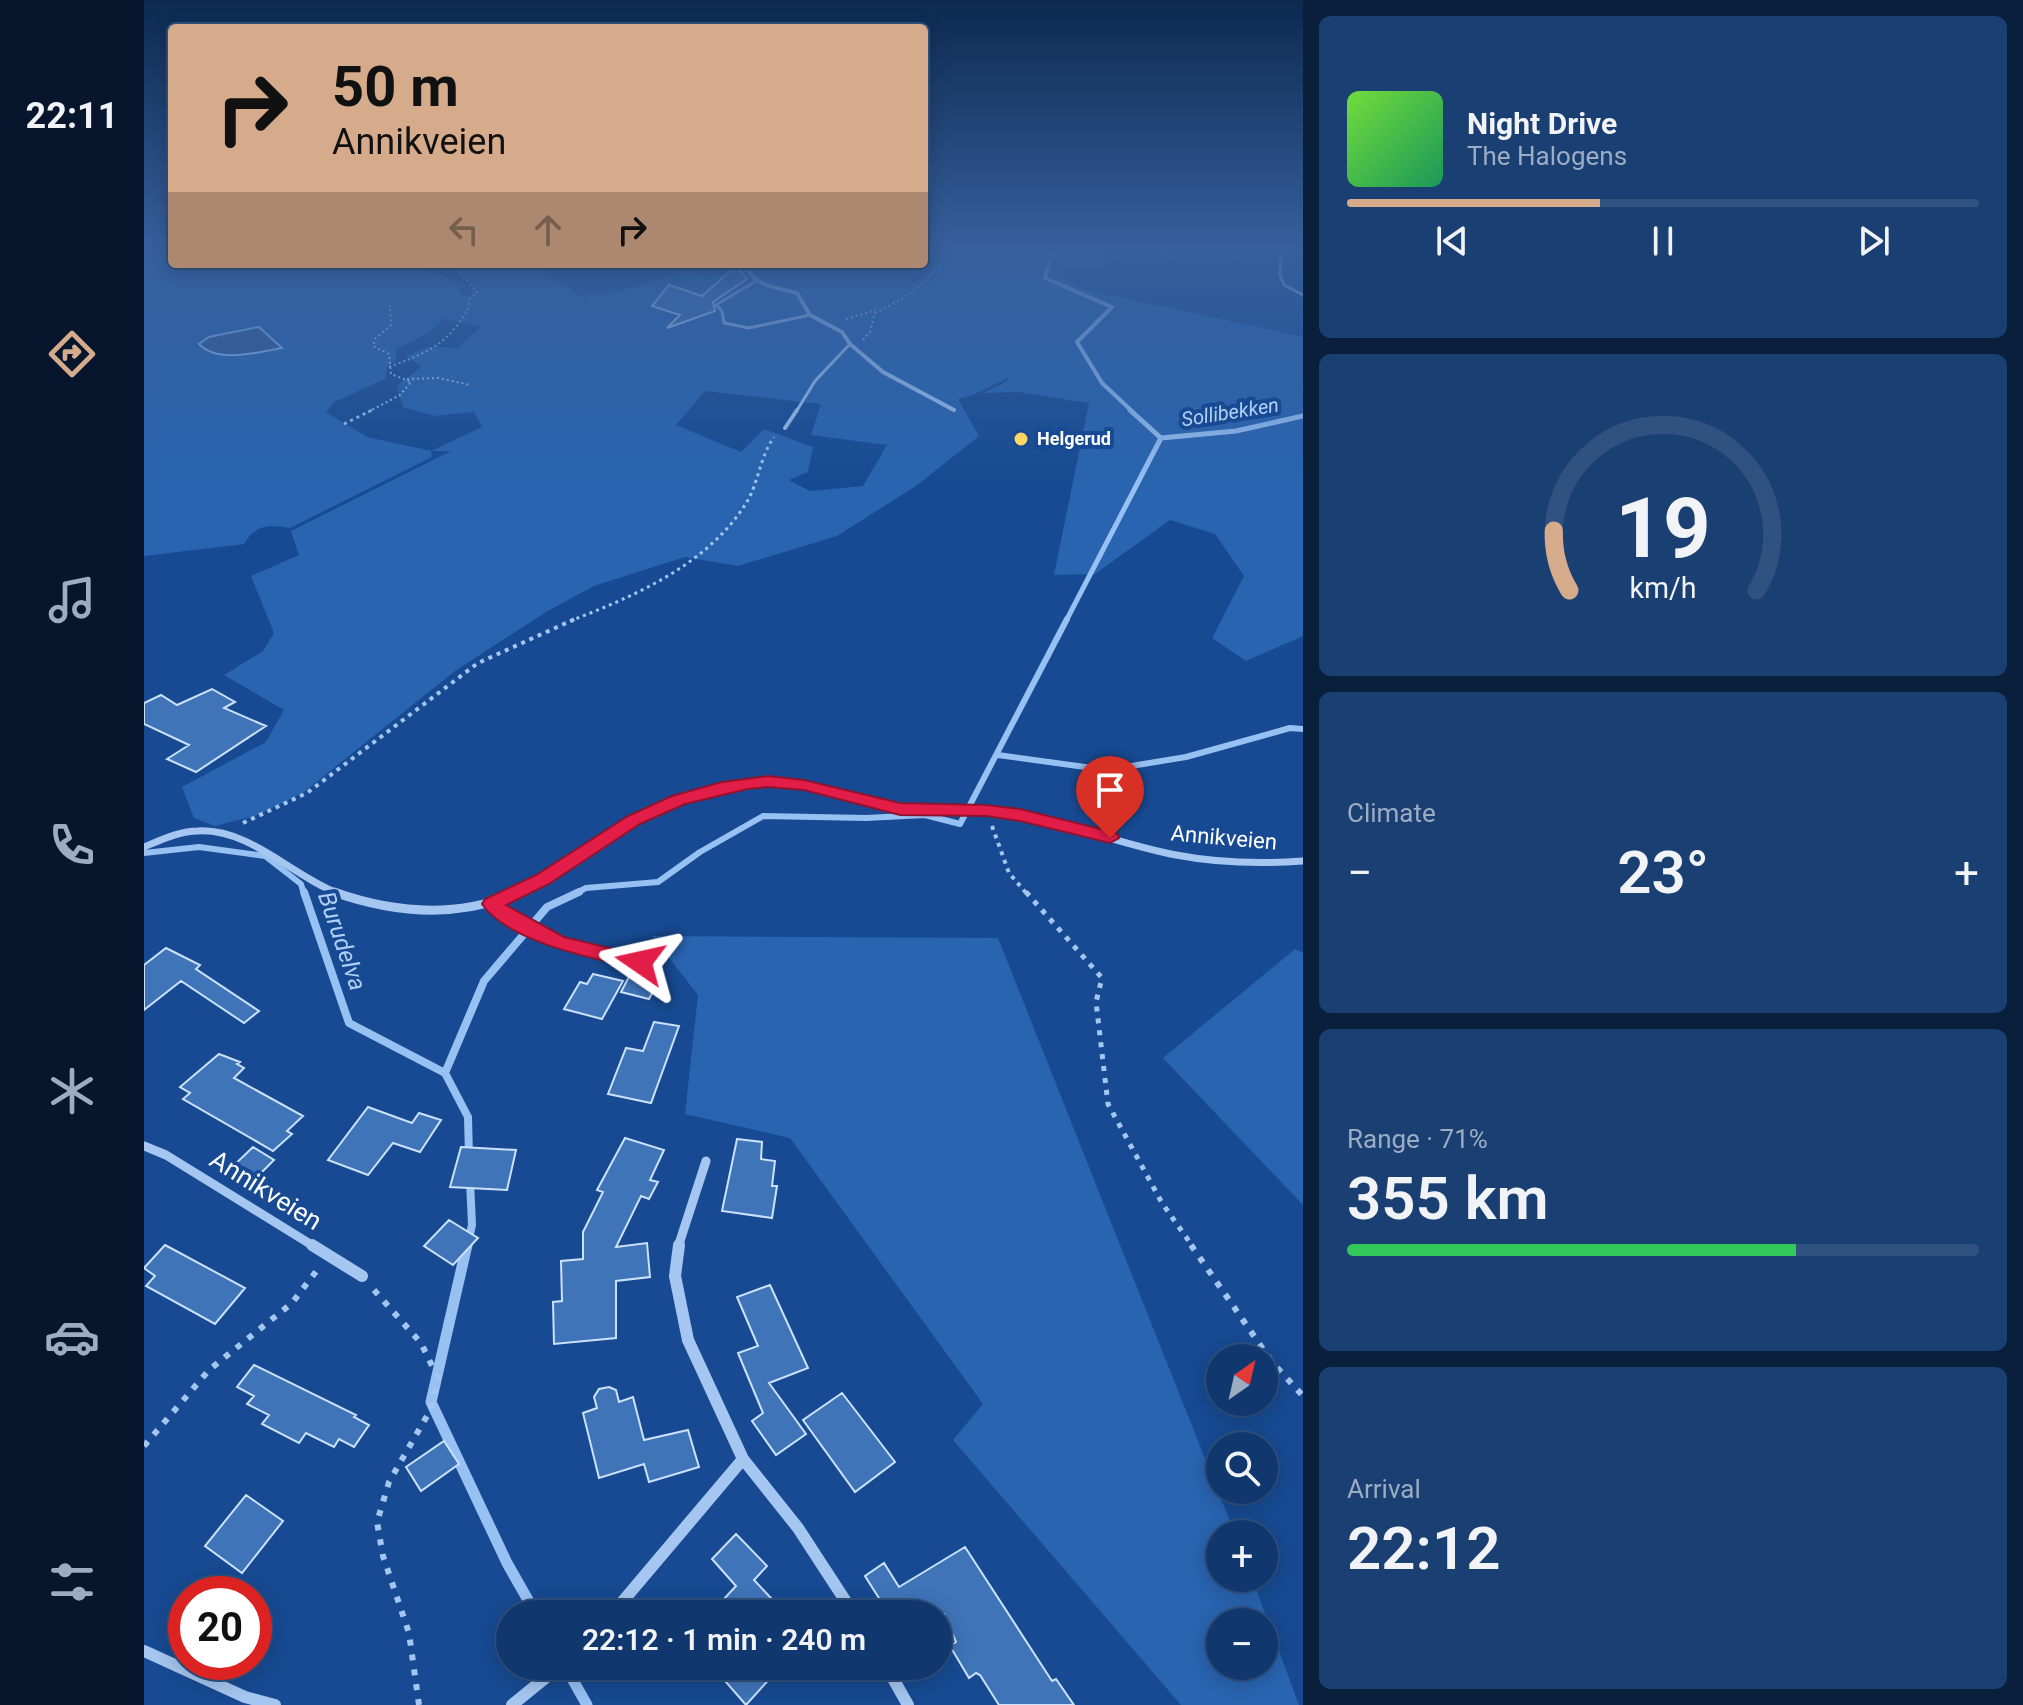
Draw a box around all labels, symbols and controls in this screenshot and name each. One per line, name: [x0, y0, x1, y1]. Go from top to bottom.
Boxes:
text: 50 m: [332, 54, 459, 120]
icon: right: [200, 56, 304, 160]
text: 22:11: [26, 95, 118, 137]
text: Night Drive: [1467, 106, 1617, 141]
text: Annikveien: [332, 121, 506, 163]
text: The Halogens: [1467, 141, 1627, 171]
icon: left: [442, 208, 486, 252]
icon: ahead: [526, 208, 570, 252]
icon: right: [610, 208, 654, 252]
icon: previous: [1430, 219, 1474, 263]
icon: pause: [1641, 219, 1685, 263]
icon: next: [1852, 219, 1896, 263]
icon: directions: [44, 326, 100, 382]
water label: Sollibekken: [1180, 392, 1280, 432]
place label: Helgerud: [1037, 428, 1111, 449]
marker: Helgerud: [1012, 430, 1030, 448]
text: 19: [1615, 479, 1711, 576]
text: km/h: [1629, 571, 1697, 605]
icon: music: [44, 572, 100, 628]
pin: [1076, 756, 1144, 838]
icon: arrive: [1088, 768, 1132, 812]
text: Climate: [1347, 798, 1436, 828]
icon: phone: [44, 817, 100, 873]
street label: Annikveien: [1170, 820, 1278, 855]
text: 23°: [1617, 837, 1709, 908]
text: −: [1347, 847, 1372, 899]
text: +: [1954, 847, 1979, 899]
water label: Burudelva: [312, 888, 372, 994]
position arrow: [598, 920, 682, 1004]
icon: climate: [44, 1063, 100, 1119]
text: Range · 71%: [1347, 1124, 1488, 1154]
street label: Annikveien: [205, 1144, 327, 1236]
text: 355 km: [1347, 1163, 1549, 1234]
icon: car: [44, 1309, 100, 1365]
north arrow: [1206, 1344, 1278, 1416]
map controls: [1206, 1344, 1278, 1680]
button: search: [1206, 1432, 1278, 1504]
text: Arrival: [1347, 1474, 1421, 1504]
text: 22:12: [1347, 1513, 1500, 1584]
button: +: [1206, 1520, 1278, 1592]
icon: filters: [44, 1554, 100, 1610]
speed limit sign: 20: [168, 1576, 272, 1680]
button: −: [1206, 1608, 1278, 1680]
text: 22:12 · 1 min · 240 m: [582, 1622, 866, 1657]

